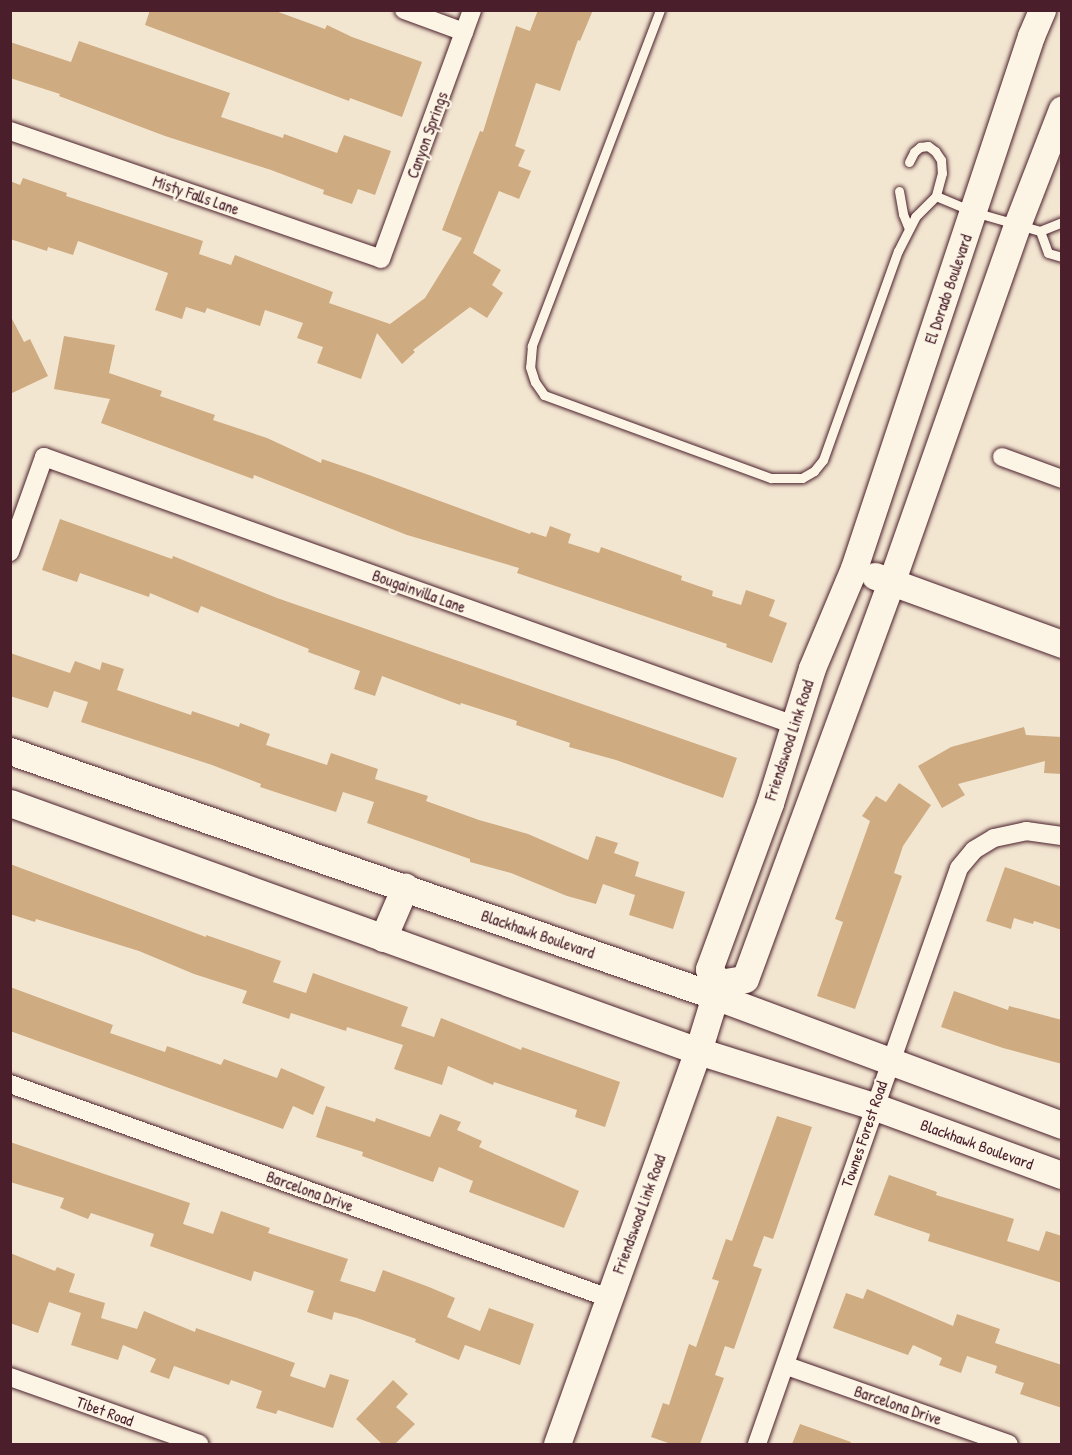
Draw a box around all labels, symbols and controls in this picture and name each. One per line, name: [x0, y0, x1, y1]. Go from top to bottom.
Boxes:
street label: Canyon Springs: [402, 89, 452, 181]
street label: Misty Falls Lane: [150, 171, 242, 219]
street label: El Dorado Boulevard: [920, 232, 976, 346]
street label: Bougainvilla Lane: [370, 565, 468, 617]
street label: Friendswood Link Road: [761, 677, 817, 803]
street label: Blackhawk Boulevard: [479, 906, 597, 962]
street label: Townes Forest Road: [837, 1078, 891, 1190]
street label: Blackhawk Boulevard: [918, 1115, 1036, 1173]
street label: Friendswood Link Road: [609, 1152, 669, 1276]
street label: Barcelona Drive: [264, 1166, 356, 1216]
street label: Barcelona Drive: [852, 1381, 944, 1429]
street label: Tibet Road: [74, 1392, 136, 1430]

